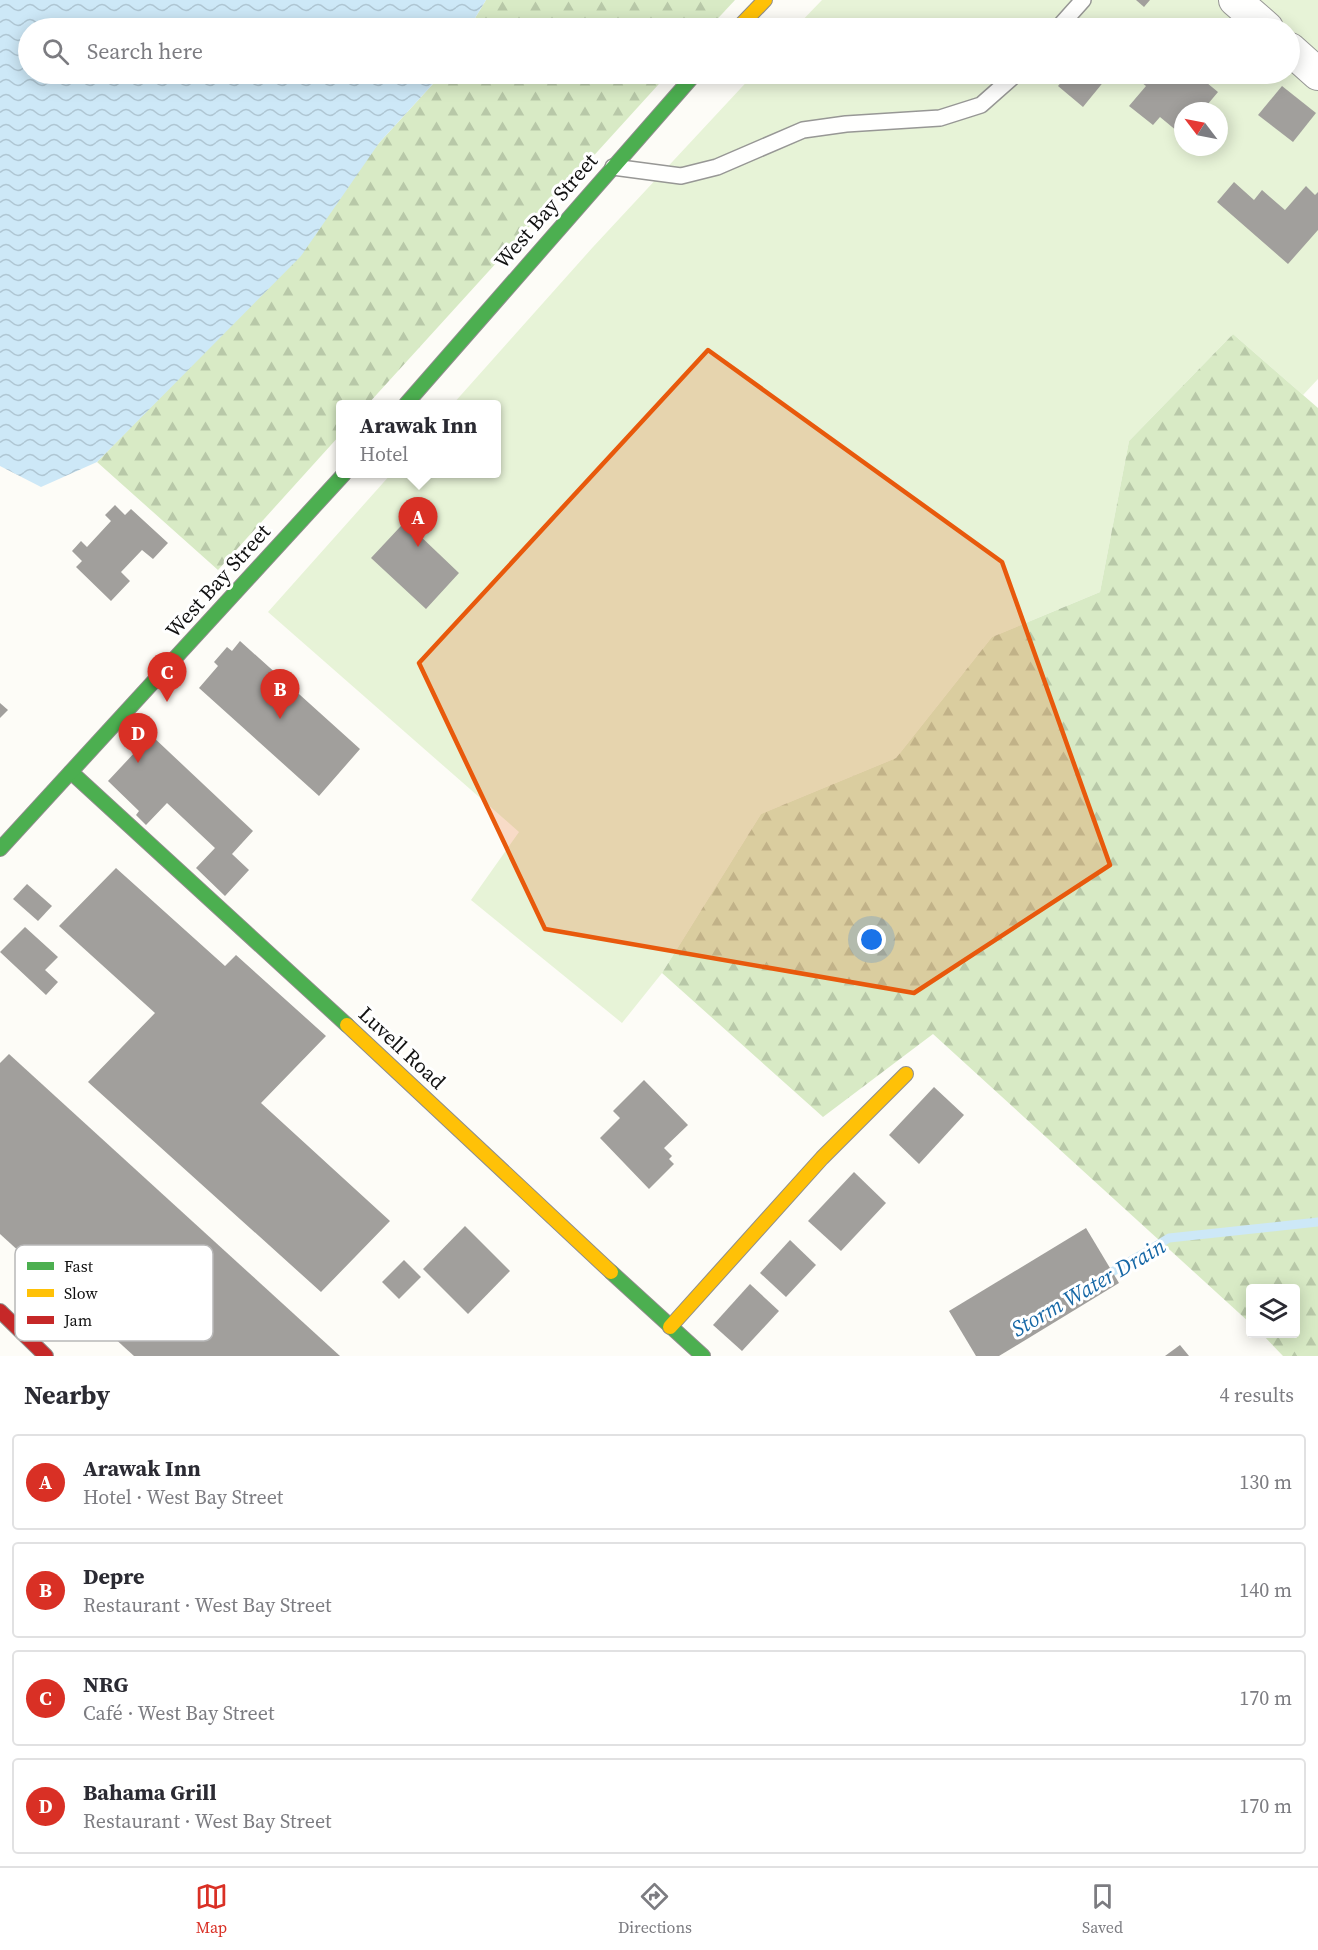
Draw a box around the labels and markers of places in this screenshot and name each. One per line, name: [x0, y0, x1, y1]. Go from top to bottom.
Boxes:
pin: A: [398, 498, 438, 547]
pin: C: [148, 652, 186, 702]
pin: B: [260, 670, 300, 719]
pin: D: [118, 714, 158, 763]

